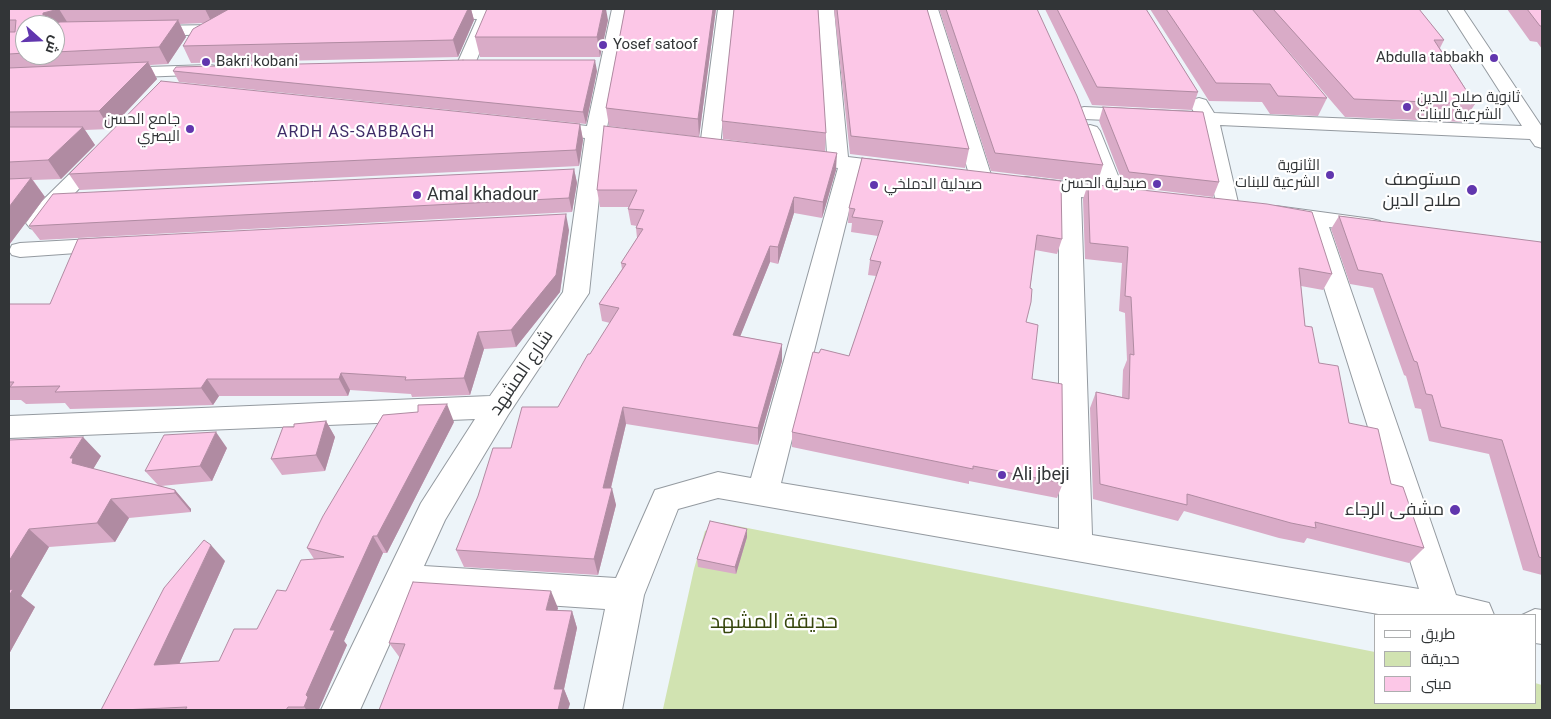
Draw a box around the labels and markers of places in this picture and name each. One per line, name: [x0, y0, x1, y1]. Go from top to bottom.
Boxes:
place label: Yosef satoof: [613, 36, 698, 54]
marker: Yosef satoof: [597, 39, 609, 51]
place label: Abdulla tabbakh: [1376, 49, 1484, 67]
marker: Abdulla tabbakh: [1488, 52, 1500, 64]
place label: Bakri kobani: [216, 53, 298, 71]
marker: Bakri kobani: [200, 56, 212, 68]
place label: ثانوية صلاح الدين الشرعية للبنات: [1417, 89, 1520, 124]
marker: ثانوية صلاح الدين الشرعية للبنات: [1401, 101, 1413, 113]
place label: جامع الحسن البصري: [104, 111, 180, 146]
marker: جامع الحسن البصري: [184, 123, 196, 135]
place label: الثانوية الشرعية للبنات: [1235, 157, 1320, 192]
marker: الثانوية الشرعية للبنات: [1324, 169, 1336, 181]
place label: مستوصف صلاح الدين: [1382, 169, 1461, 212]
place label: صيدلية الحسن: [1061, 175, 1147, 193]
place label: صيدلية الدملخي: [884, 176, 982, 194]
marker: صيدلية الحسن: [1151, 178, 1163, 190]
marker: صيدلية الدملخي: [868, 179, 880, 191]
marker: مستوصف صلاح الدين: [1465, 183, 1479, 197]
place label: Amal khadour: [427, 184, 538, 206]
marker: Amal khadour: [411, 189, 423, 201]
place label: Ali jbeji: [1012, 464, 1070, 486]
marker: Ali jbeji: [996, 469, 1008, 481]
place label: مشفى الرجاء: [1345, 499, 1444, 521]
marker: مشفى الرجاء: [1448, 503, 1462, 517]

